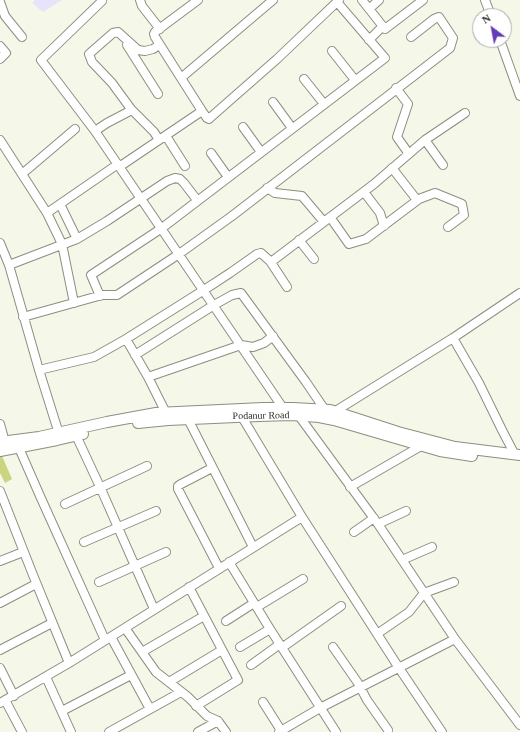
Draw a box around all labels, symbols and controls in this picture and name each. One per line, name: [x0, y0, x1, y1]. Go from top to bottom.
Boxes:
north arrow: [472, 8, 512, 48]
text: N: [480, 11, 493, 26]
street label: Podanur Road: [232, 410, 290, 422]

